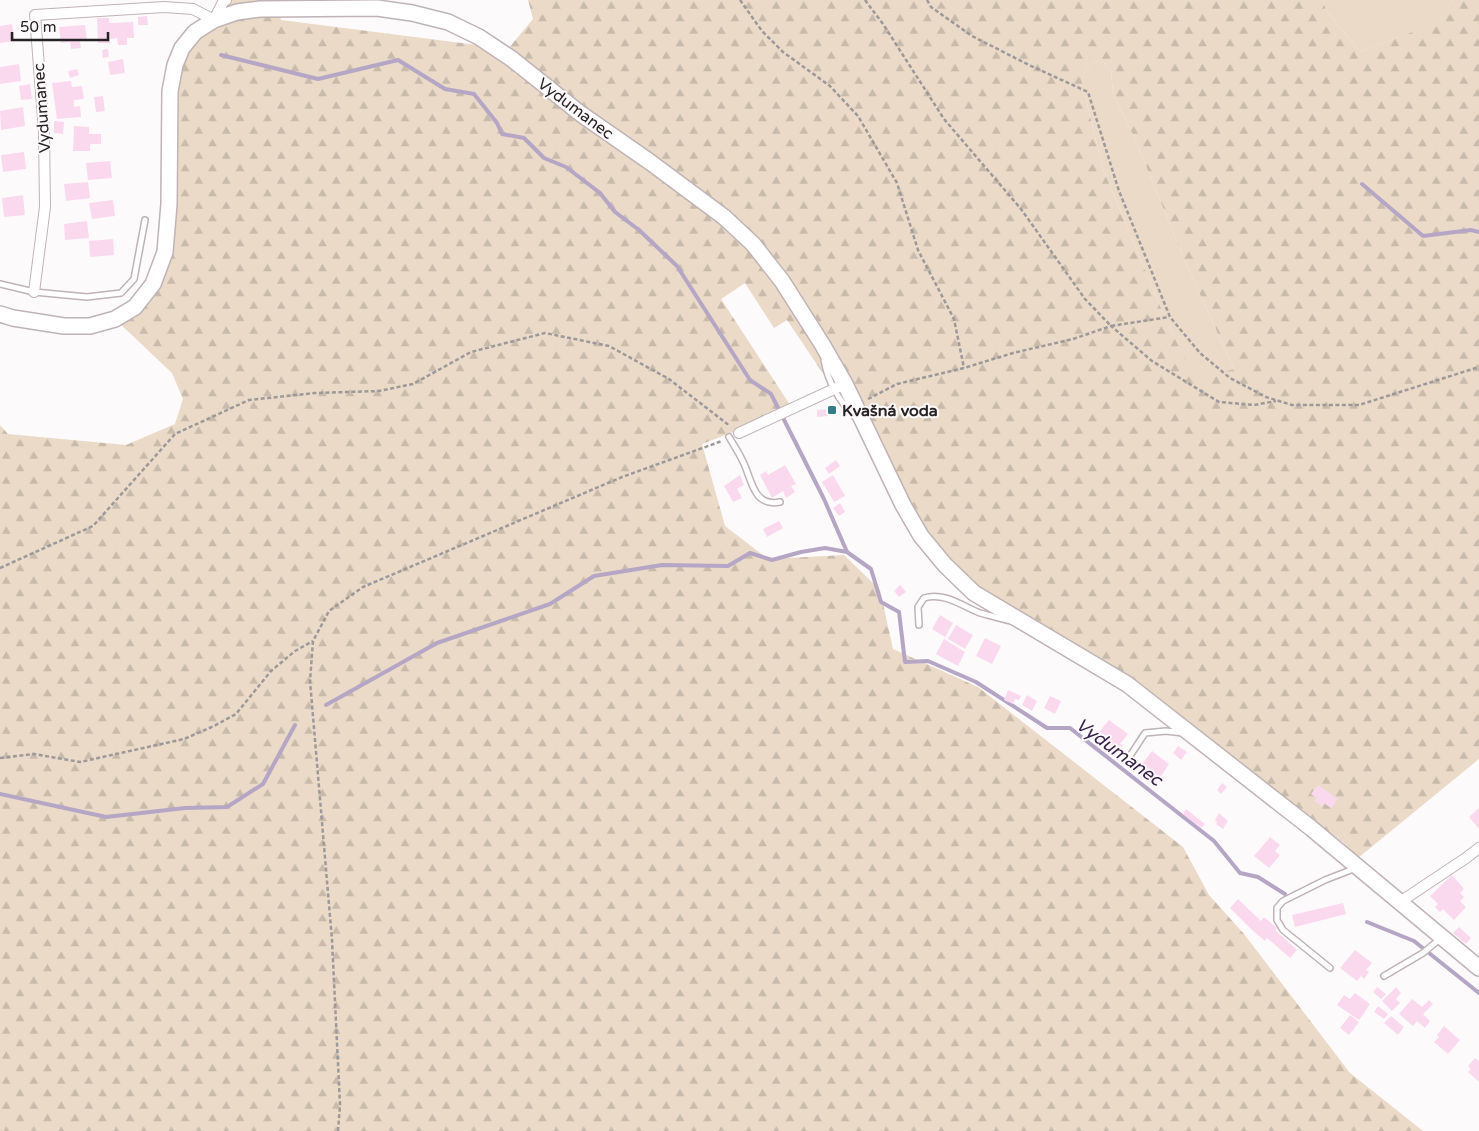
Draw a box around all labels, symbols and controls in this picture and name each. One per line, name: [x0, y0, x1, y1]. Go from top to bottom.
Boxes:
scale bar: [12, 10, 109, 42]
text: 50 m: [20, 18, 57, 36]
street label: Vydumanec: [29, 62, 55, 154]
street label: Vydumanec: [533, 74, 617, 144]
place label: Kvašná voda: [842, 401, 938, 421]
marker: Kvašná voda: [826, 404, 838, 416]
water label: Vydumanec: [1072, 713, 1168, 792]

